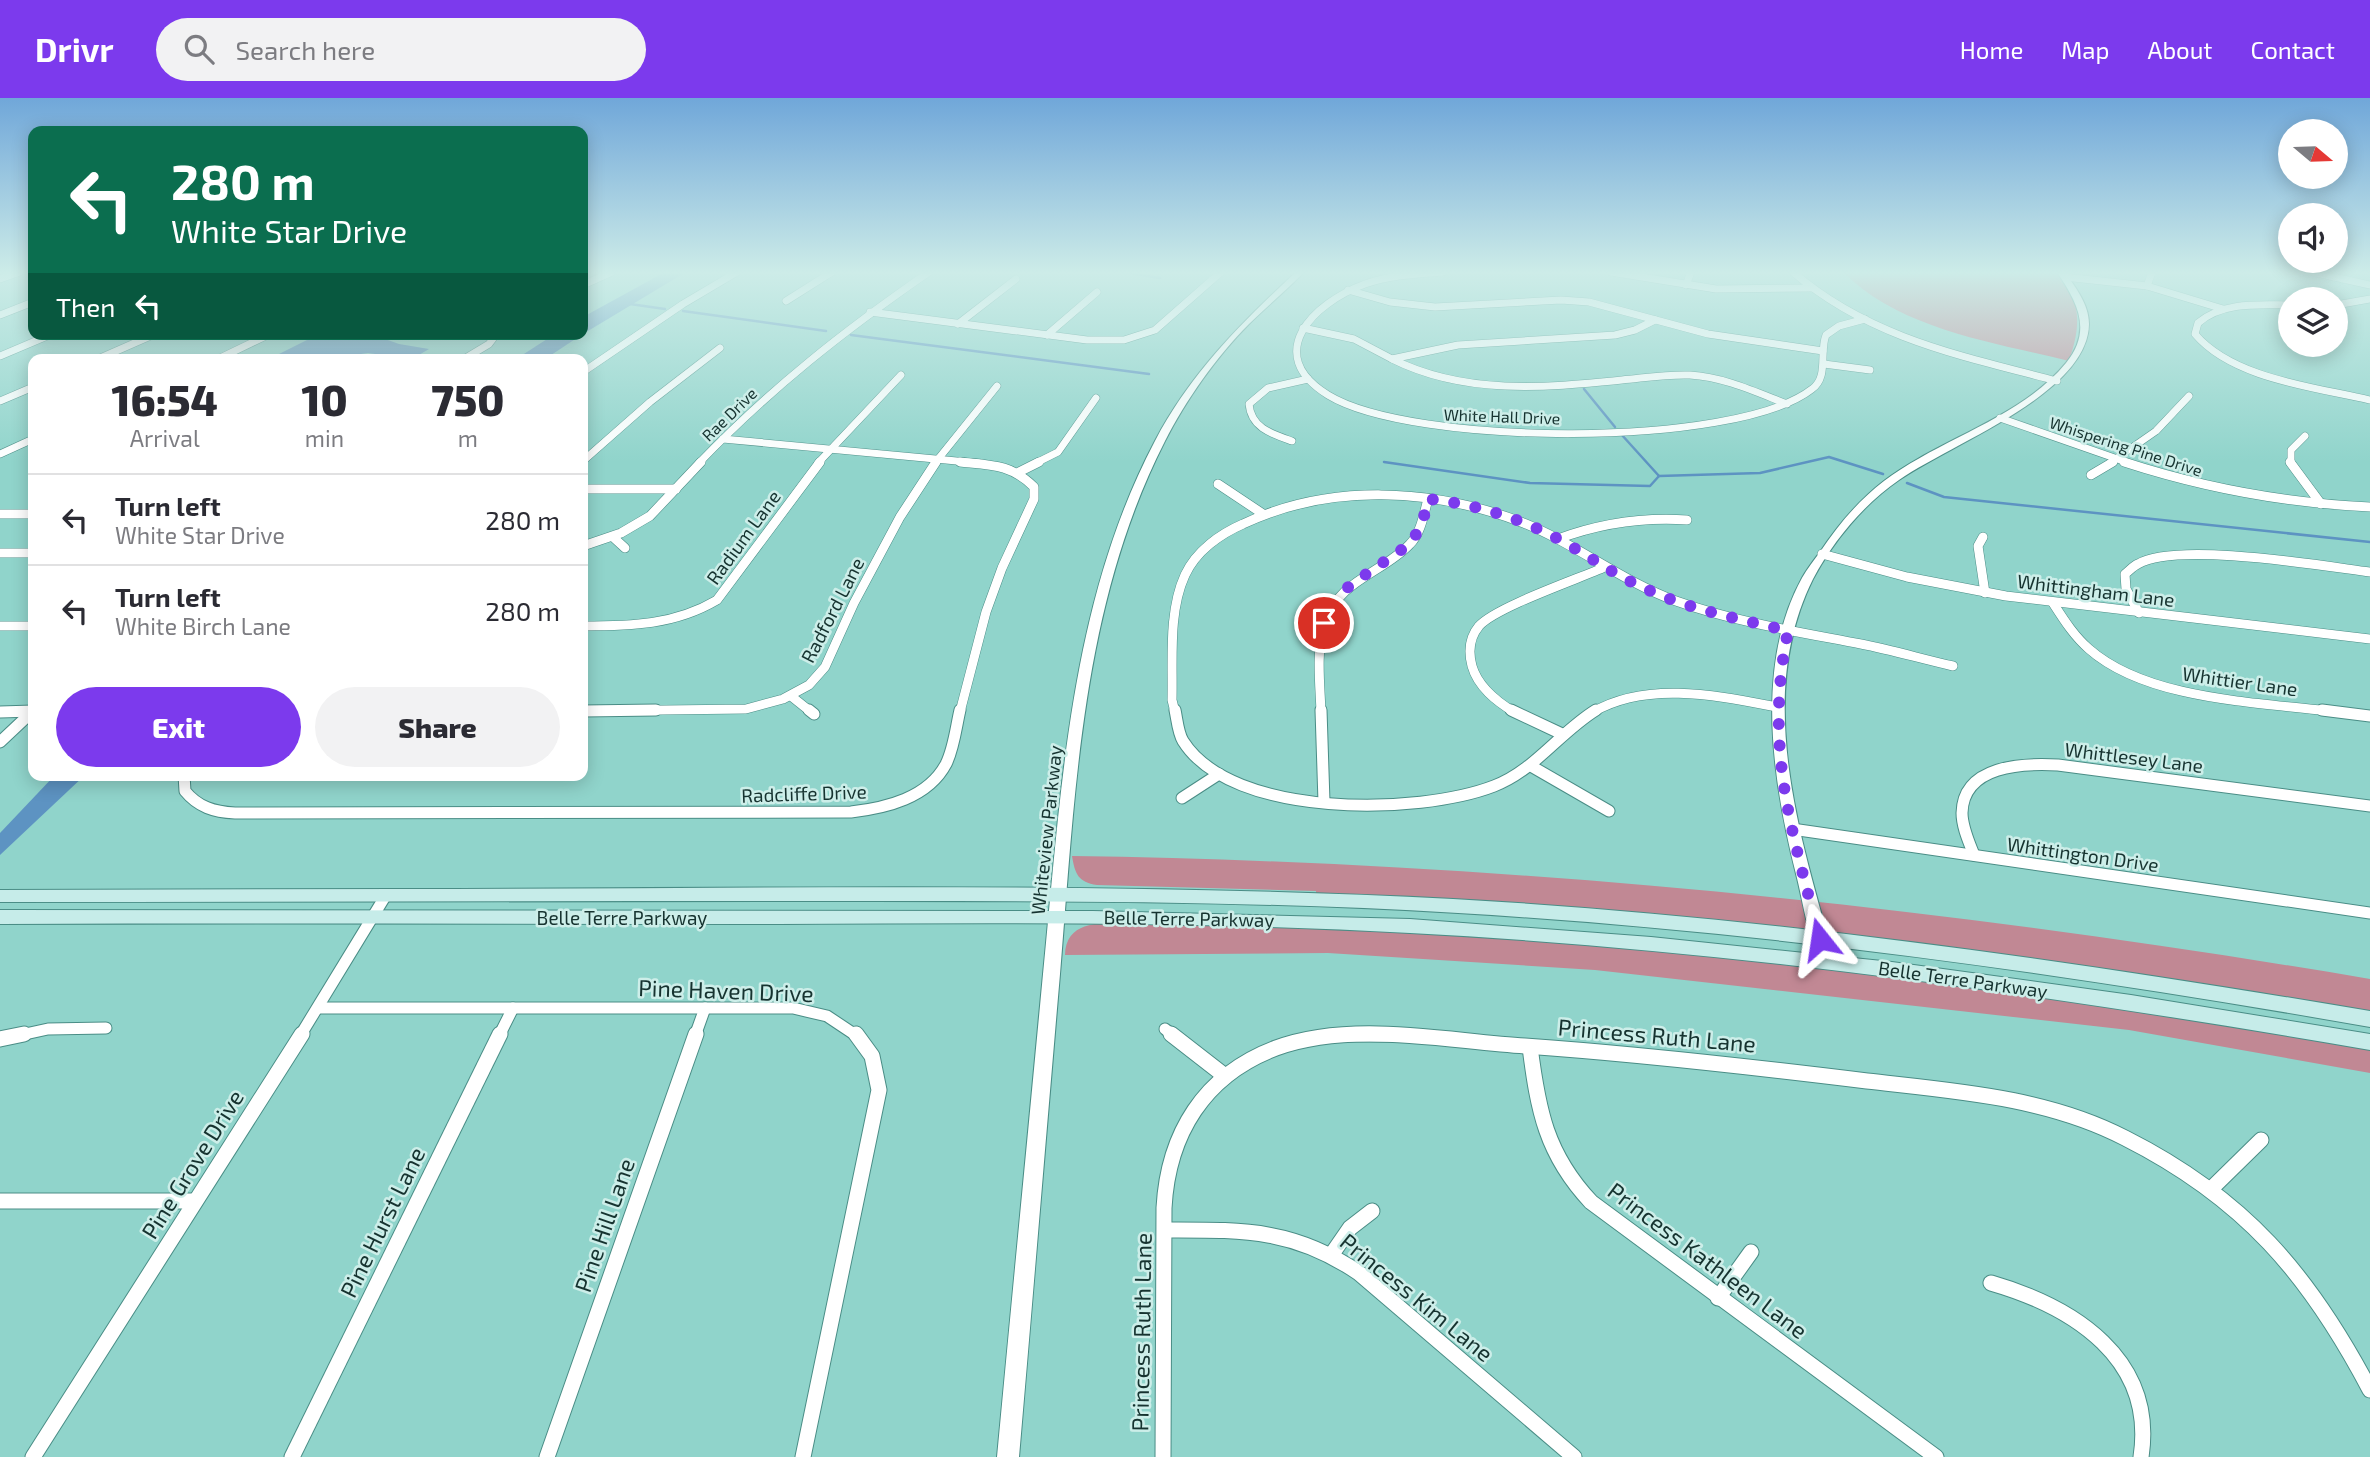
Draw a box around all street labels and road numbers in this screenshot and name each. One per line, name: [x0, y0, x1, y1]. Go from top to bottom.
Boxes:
street label: Rae Drive: [698, 383, 760, 445]
street label: White Hall Drive: [1443, 404, 1561, 428]
street label: Whispering Pine Drive: [2047, 412, 2205, 480]
street label: Radium Lane: [701, 485, 785, 589]
street label: Radford Lane: [796, 554, 868, 666]
street label: Whittingham Lane: [2016, 569, 2176, 611]
street label: Whittier Lane: [2181, 662, 2299, 700]
street label: Whittlesey Lane: [2064, 737, 2204, 777]
street label: Whiteview Parkway: [1026, 744, 1066, 916]
street label: Radcliffe Drive: [741, 779, 867, 807]
street label: Whittington Drive: [2006, 832, 2160, 876]
street label: Belle Terre Parkway: [1103, 905, 1275, 931]
street label: Belle Terre Parkway: [537, 906, 707, 929]
street label: Belle Terre Parkway: [1877, 956, 2049, 1002]
street label: Pine Haven Drive: [638, 973, 814, 1007]
street label: Princess Ruth Lane: [1557, 1012, 1757, 1058]
street label: Pine Grove Drive: [135, 1084, 249, 1244]
street label: Pine Hurst Lane: [334, 1142, 430, 1302]
street label: Pine Hill Lane: [568, 1154, 640, 1296]
street label: Princess Kathleen Lane: [1603, 1176, 1813, 1344]
street label: Princess Kim Lane: [1335, 1227, 1499, 1367]
street label: Princess Ruth Lane: [1125, 1233, 1157, 1431]

